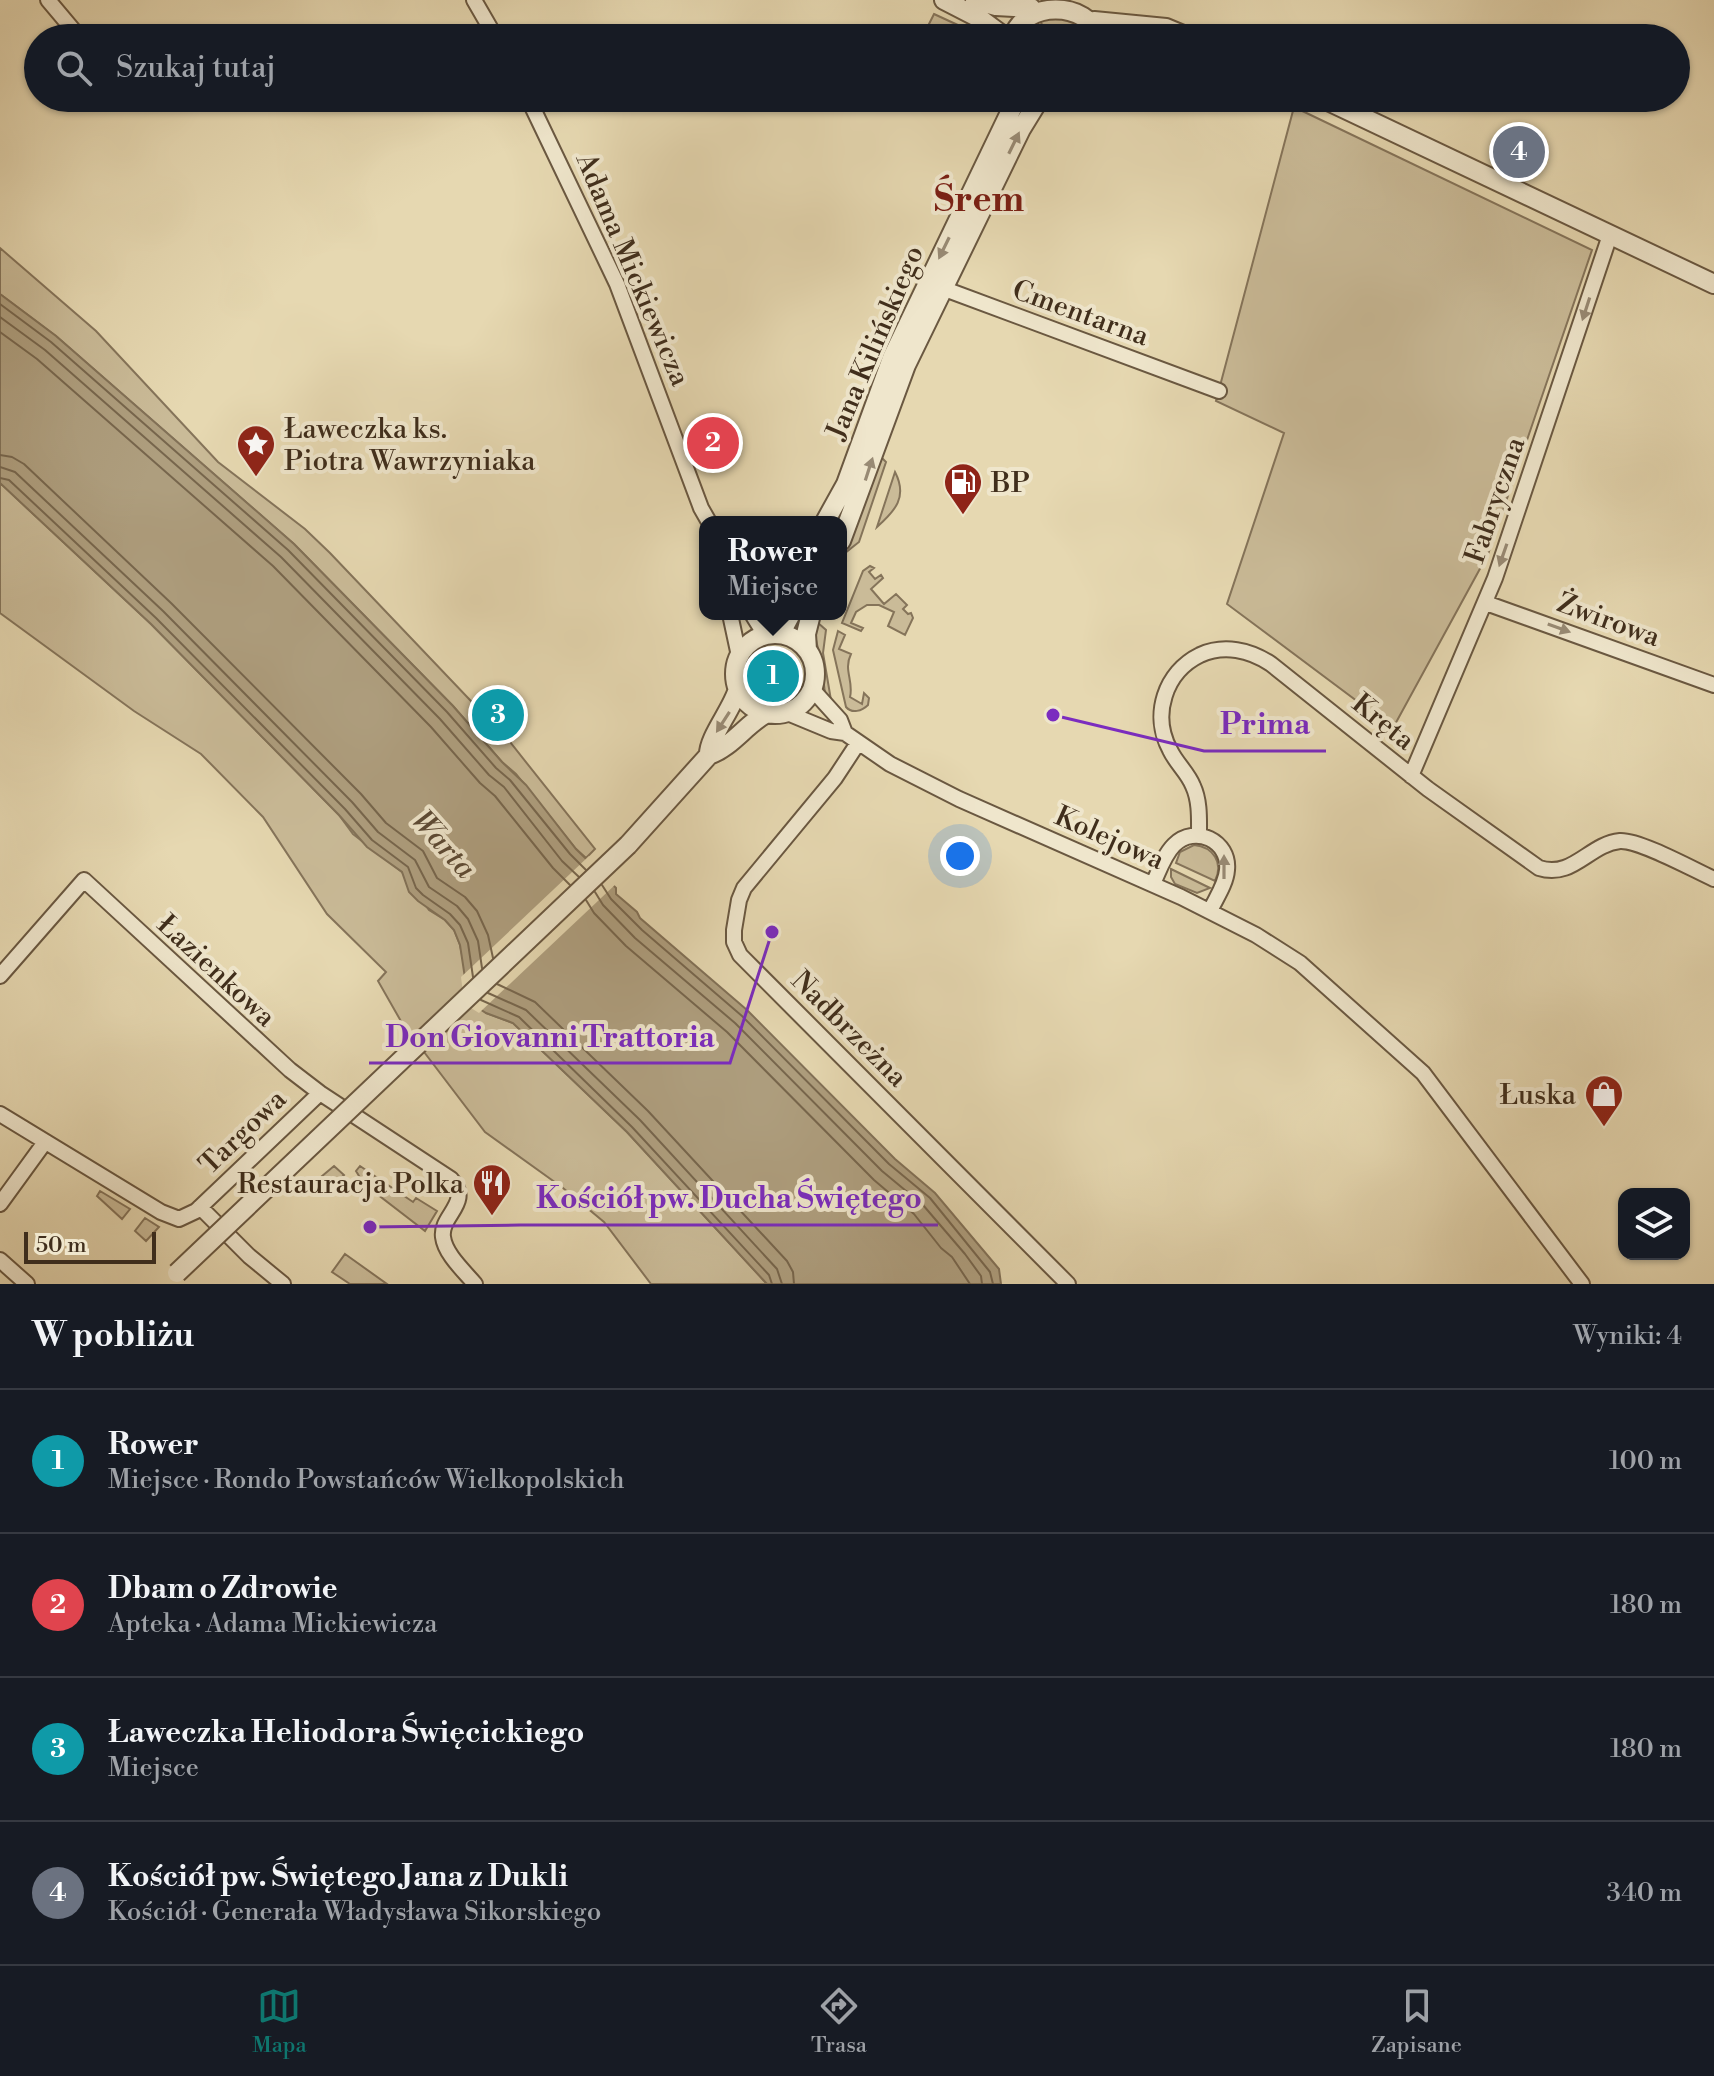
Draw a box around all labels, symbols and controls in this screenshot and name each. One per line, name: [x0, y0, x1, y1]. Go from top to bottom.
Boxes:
search box: [24, 24, 1690, 112]
icon: search: [52, 46, 96, 90]
text: Szukaj tutaj: [116, 49, 276, 87]
pin: 4: [1493, 122, 1545, 182]
one-way arrow: [1007, 131, 1021, 155]
street label: Adama Mickiewicza: [567, 147, 698, 392]
district label: Śrem: [934, 174, 1024, 223]
one-way arrow: [937, 236, 951, 259]
street label: Jana Kilińskiego: [818, 240, 932, 446]
street label: Cmentarna: [1008, 273, 1154, 355]
one-way arrow: [1579, 297, 1592, 321]
place label: Ławeczka ks. Piotra Wawrzyniaka: [284, 412, 536, 479]
pin: 2: [687, 413, 739, 473]
place icon: Ławeczka ks. Piotra Wawrzyniaka: [235, 423, 277, 478]
street label: Fabryczna: [1458, 432, 1534, 568]
one-way arrow: [863, 456, 875, 480]
fuel station icon: BP: [942, 461, 984, 516]
place label: BP: [990, 466, 1030, 501]
popup: [699, 516, 847, 620]
text: Rower: [728, 533, 818, 571]
one-way arrow: [1496, 543, 1509, 567]
text: Miejsce: [728, 571, 818, 603]
street label: Żwirowa: [1552, 585, 1666, 655]
one-way arrow: [1548, 623, 1572, 635]
pin: 1: [747, 646, 799, 706]
pin: 3: [472, 685, 524, 745]
street label: Kręta: [1344, 686, 1422, 759]
callout: Prima: [1204, 697, 1326, 751]
text: Prima: [1220, 706, 1311, 744]
one-way arrow: [716, 711, 731, 733]
street label: Kolejowa: [1049, 799, 1170, 878]
water label: Warta: [403, 803, 484, 887]
your location: [940, 836, 980, 876]
one-way arrow: [1218, 854, 1230, 880]
street label: Łazienkowa: [149, 907, 283, 1035]
street label: Nadbrzeżna: [783, 964, 915, 1095]
callout: Don Giovanni Trattoria: [369, 1009, 730, 1063]
text: Don Giovanni Trattoria: [385, 1019, 716, 1057]
shop icon: Łuska: [1583, 1073, 1625, 1128]
place label: Łuska: [1500, 1078, 1577, 1113]
street label: Targowa: [192, 1082, 294, 1182]
restaurant icon: Restauracja Polka: [471, 1162, 513, 1217]
place label: Restauracja Polka: [237, 1167, 465, 1202]
callout: Kościół pw. Ducha Świętego: [520, 1171, 938, 1225]
text: Kościół pw. Ducha Świętego: [536, 1178, 922, 1218]
map controls: [1618, 1188, 1690, 1260]
button: layers: [1618, 1188, 1690, 1260]
scale bar: [24, 1228, 156, 1264]
text: 50 m: [36, 1232, 87, 1259]
text: W pobliżu: [32, 1315, 194, 1357]
text: Wyniki: 4: [1573, 1320, 1682, 1352]
text: Rower: [108, 1426, 199, 1464]
text: 1: [52, 1445, 64, 1477]
text: 100 m: [1609, 1445, 1682, 1477]
text: Miejsce · Rondo Powstańców Wielkopolskich: [108, 1464, 625, 1496]
text: Dbam o Zdrowie: [108, 1570, 338, 1608]
text: 2: [50, 1589, 66, 1621]
text: 180 m: [1610, 1589, 1682, 1621]
text: Apteka · Adama Mickiewicza: [108, 1608, 437, 1640]
text: Ławeczka Heliodora Święcickiego: [108, 1714, 585, 1752]
text: 3: [50, 1733, 66, 1765]
text: 180 m: [1610, 1733, 1682, 1765]
text: Miejsce: [108, 1752, 199, 1784]
text: Kościół pw. Świętego Jana z Dukli: [108, 1858, 568, 1896]
text: 4: [49, 1877, 67, 1909]
text: 340 m: [1606, 1877, 1682, 1909]
text: Kościół · Generała Władysława Sikorskiego: [108, 1896, 601, 1928]
tab: Mapa: [252, 1984, 307, 2059]
tab: Trasa: [811, 1984, 867, 2059]
tab: Zapisane: [1371, 1984, 1462, 2059]

